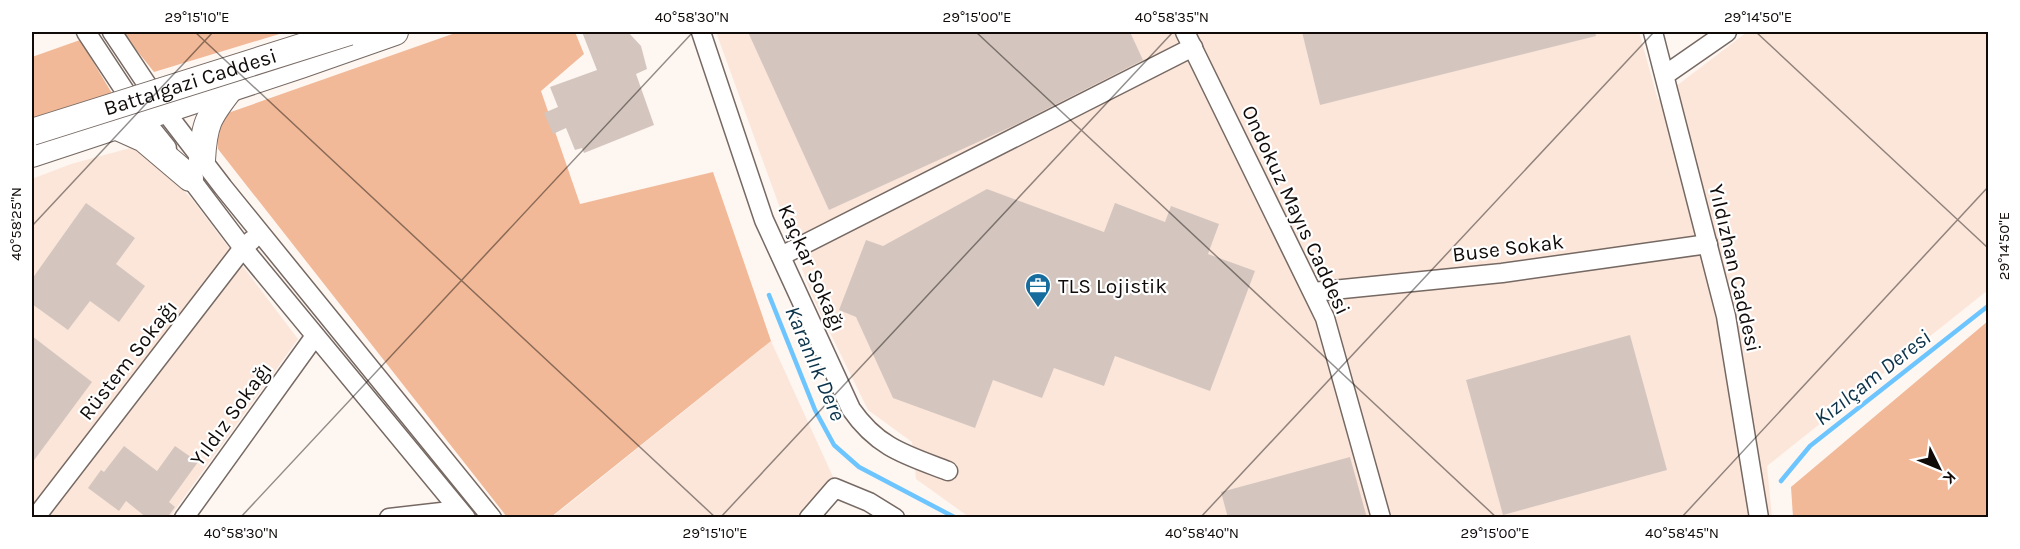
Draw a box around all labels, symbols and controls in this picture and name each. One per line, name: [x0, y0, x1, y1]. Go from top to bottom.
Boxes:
text: 29°15'10"E: [165, 8, 229, 26]
text: 40°58'30"N: [655, 8, 729, 26]
text: 29°15'00"E: [943, 8, 1011, 26]
text: 40°58'35"N: [1135, 8, 1209, 26]
text: 29°14'50"E: [1724, 8, 1792, 26]
street label: Battalgazi Caddesi: [101, 44, 280, 121]
street label: Ondokuz Mayıs Caddesi: [1237, 101, 1355, 319]
street label: Yıldızhan Caddesi: [1704, 182, 1766, 354]
text: 40°58'25"N: [7, 187, 25, 261]
street label: Kaçkar Sokağı: [773, 201, 851, 335]
text: 29°14'50"E: [1995, 212, 2013, 280]
street label: Buse Sokak: [1451, 229, 1565, 267]
office icon: TLS Lojistik: [1023, 271, 1053, 309]
place label: TLS Lojistik: [1058, 274, 1167, 298]
street label: Rüstem Sokağı: [74, 295, 182, 425]
water label: Karanlık Dere: [779, 302, 851, 425]
water label: Kızılçam Deresi: [1809, 324, 1936, 431]
street label: Yıldız Sokağı: [185, 357, 277, 471]
north arrow: [1909, 438, 1969, 498]
text: K: [1939, 468, 1960, 489]
text: 40°58'30"N: [204, 524, 278, 542]
text: 29°15'10"E: [683, 524, 747, 542]
text: 40°58'40"N: [1165, 524, 1239, 542]
text: 29°15'00"E: [1461, 524, 1529, 542]
text: 40°58'45"N: [1645, 524, 1719, 542]

